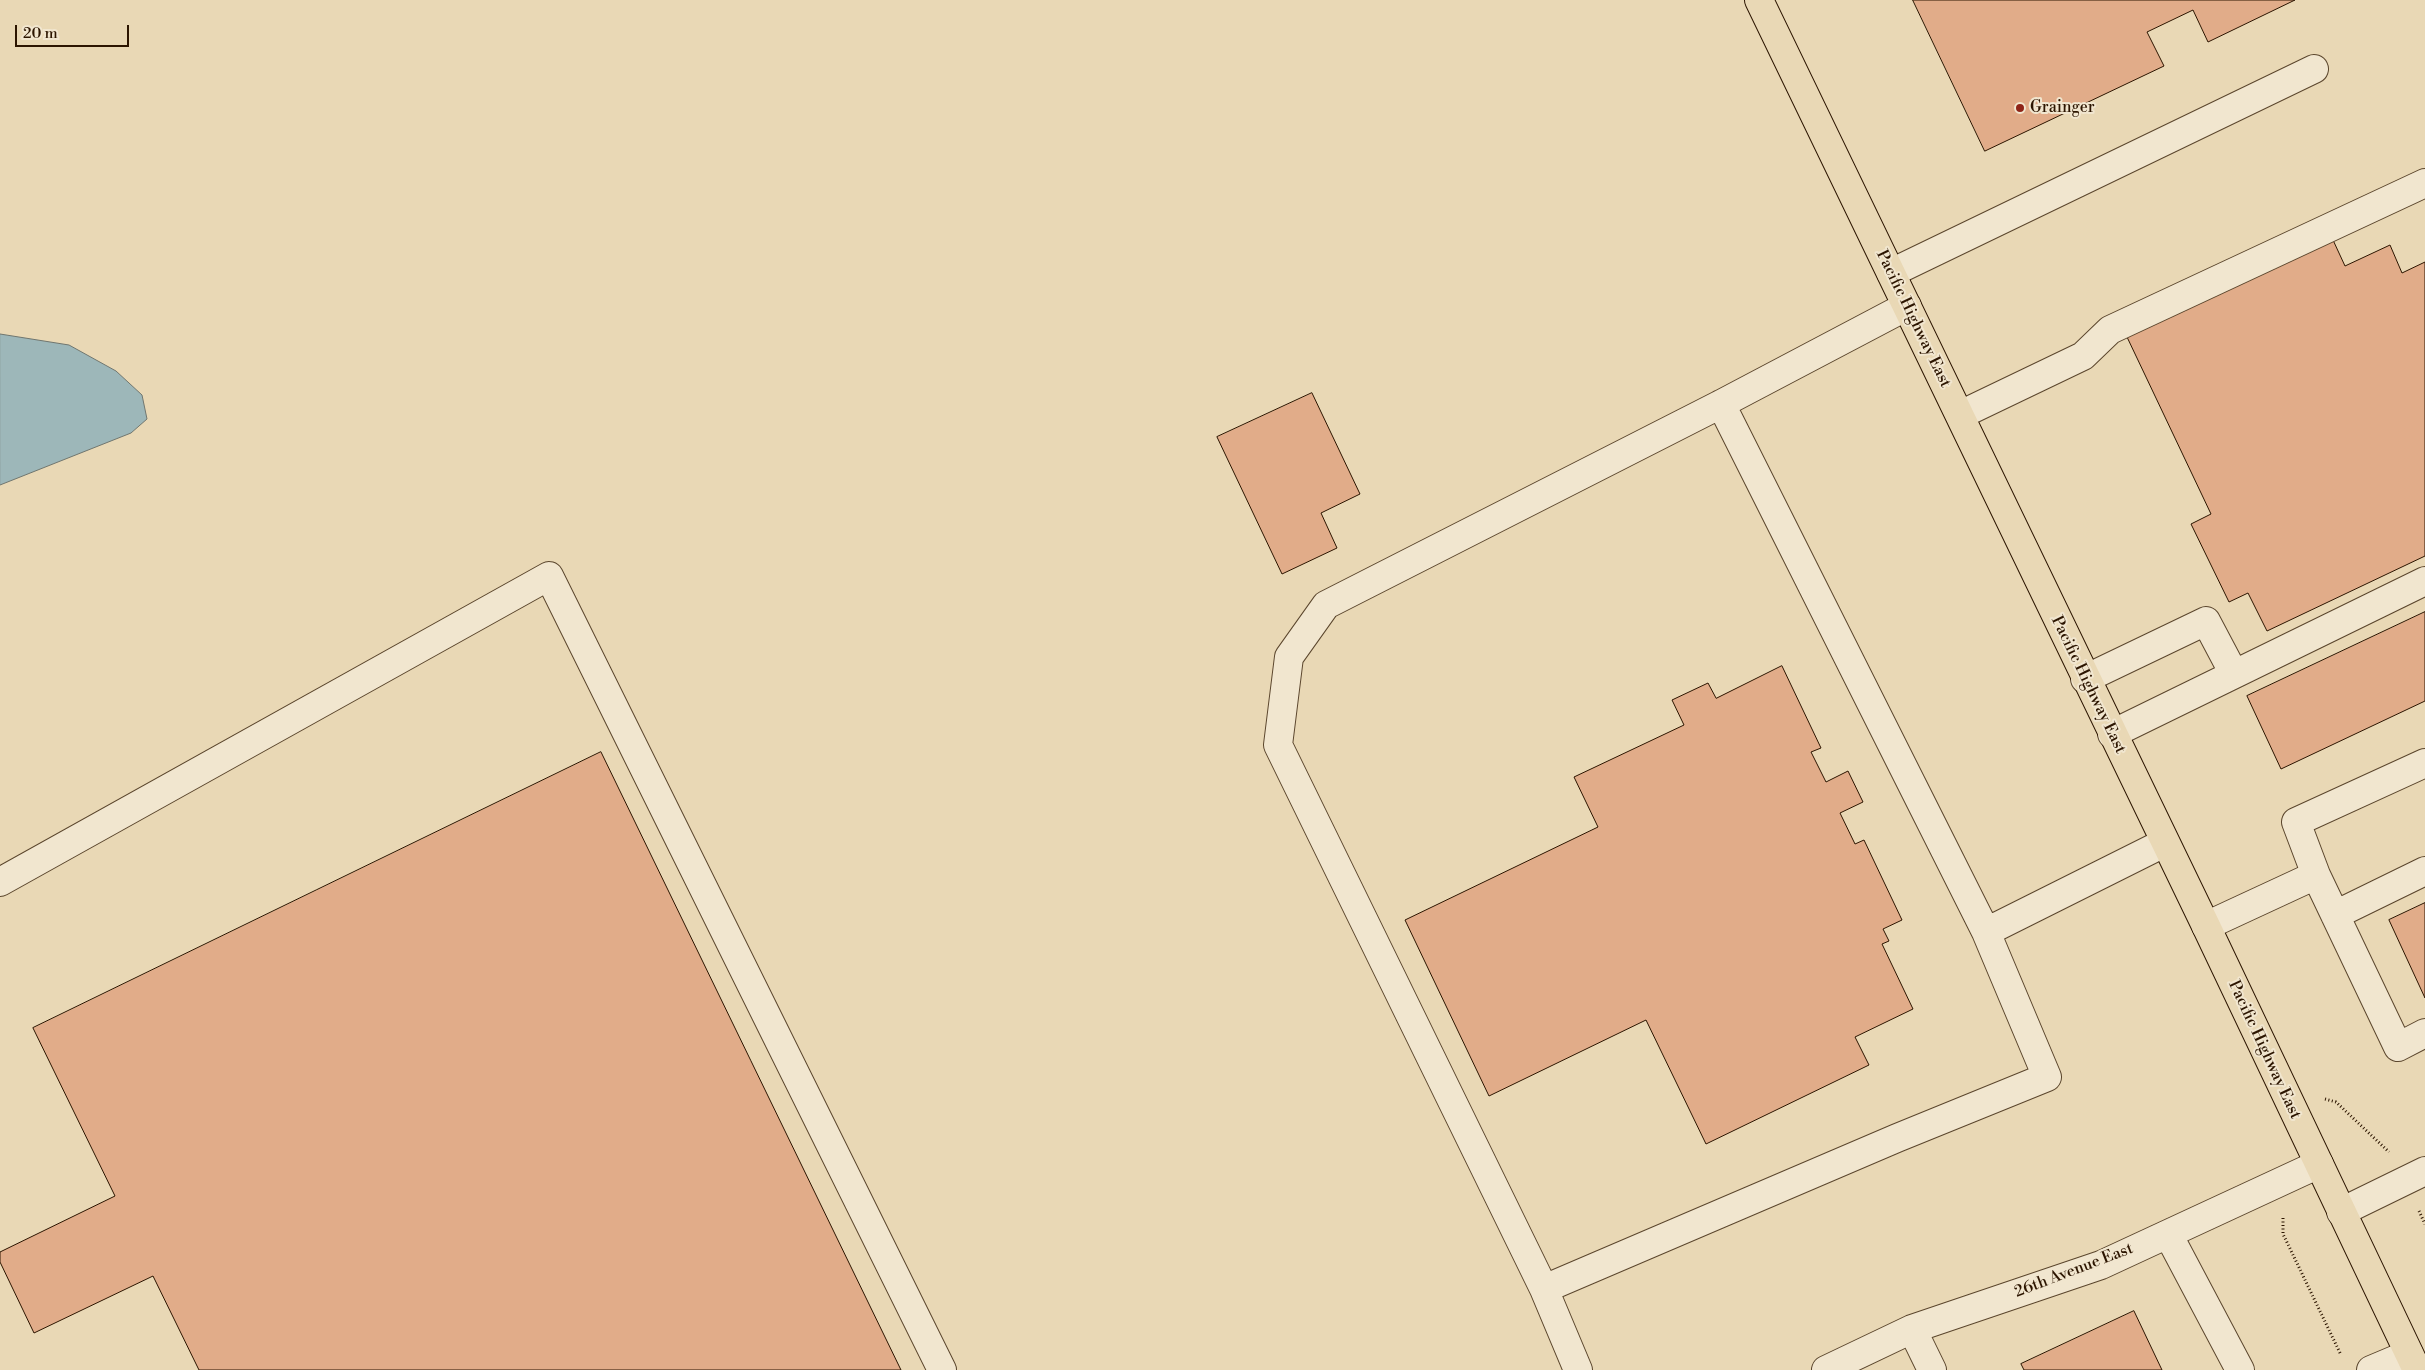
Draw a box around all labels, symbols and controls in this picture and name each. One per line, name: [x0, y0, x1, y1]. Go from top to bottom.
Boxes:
scale bar: [18, 15, 131, 47]
text: 20 m: [23, 24, 58, 43]
place label: Grainger: [2030, 98, 2095, 118]
marker: Grainger: [2014, 102, 2026, 114]
street label: Pacific Highway East: [1871, 247, 1955, 391]
street label: Pacific Highway East: [2046, 613, 2130, 757]
street label: Pacific Highway East: [2223, 978, 2305, 1122]
street label: 26th Avenue East: [2012, 1240, 2136, 1302]

